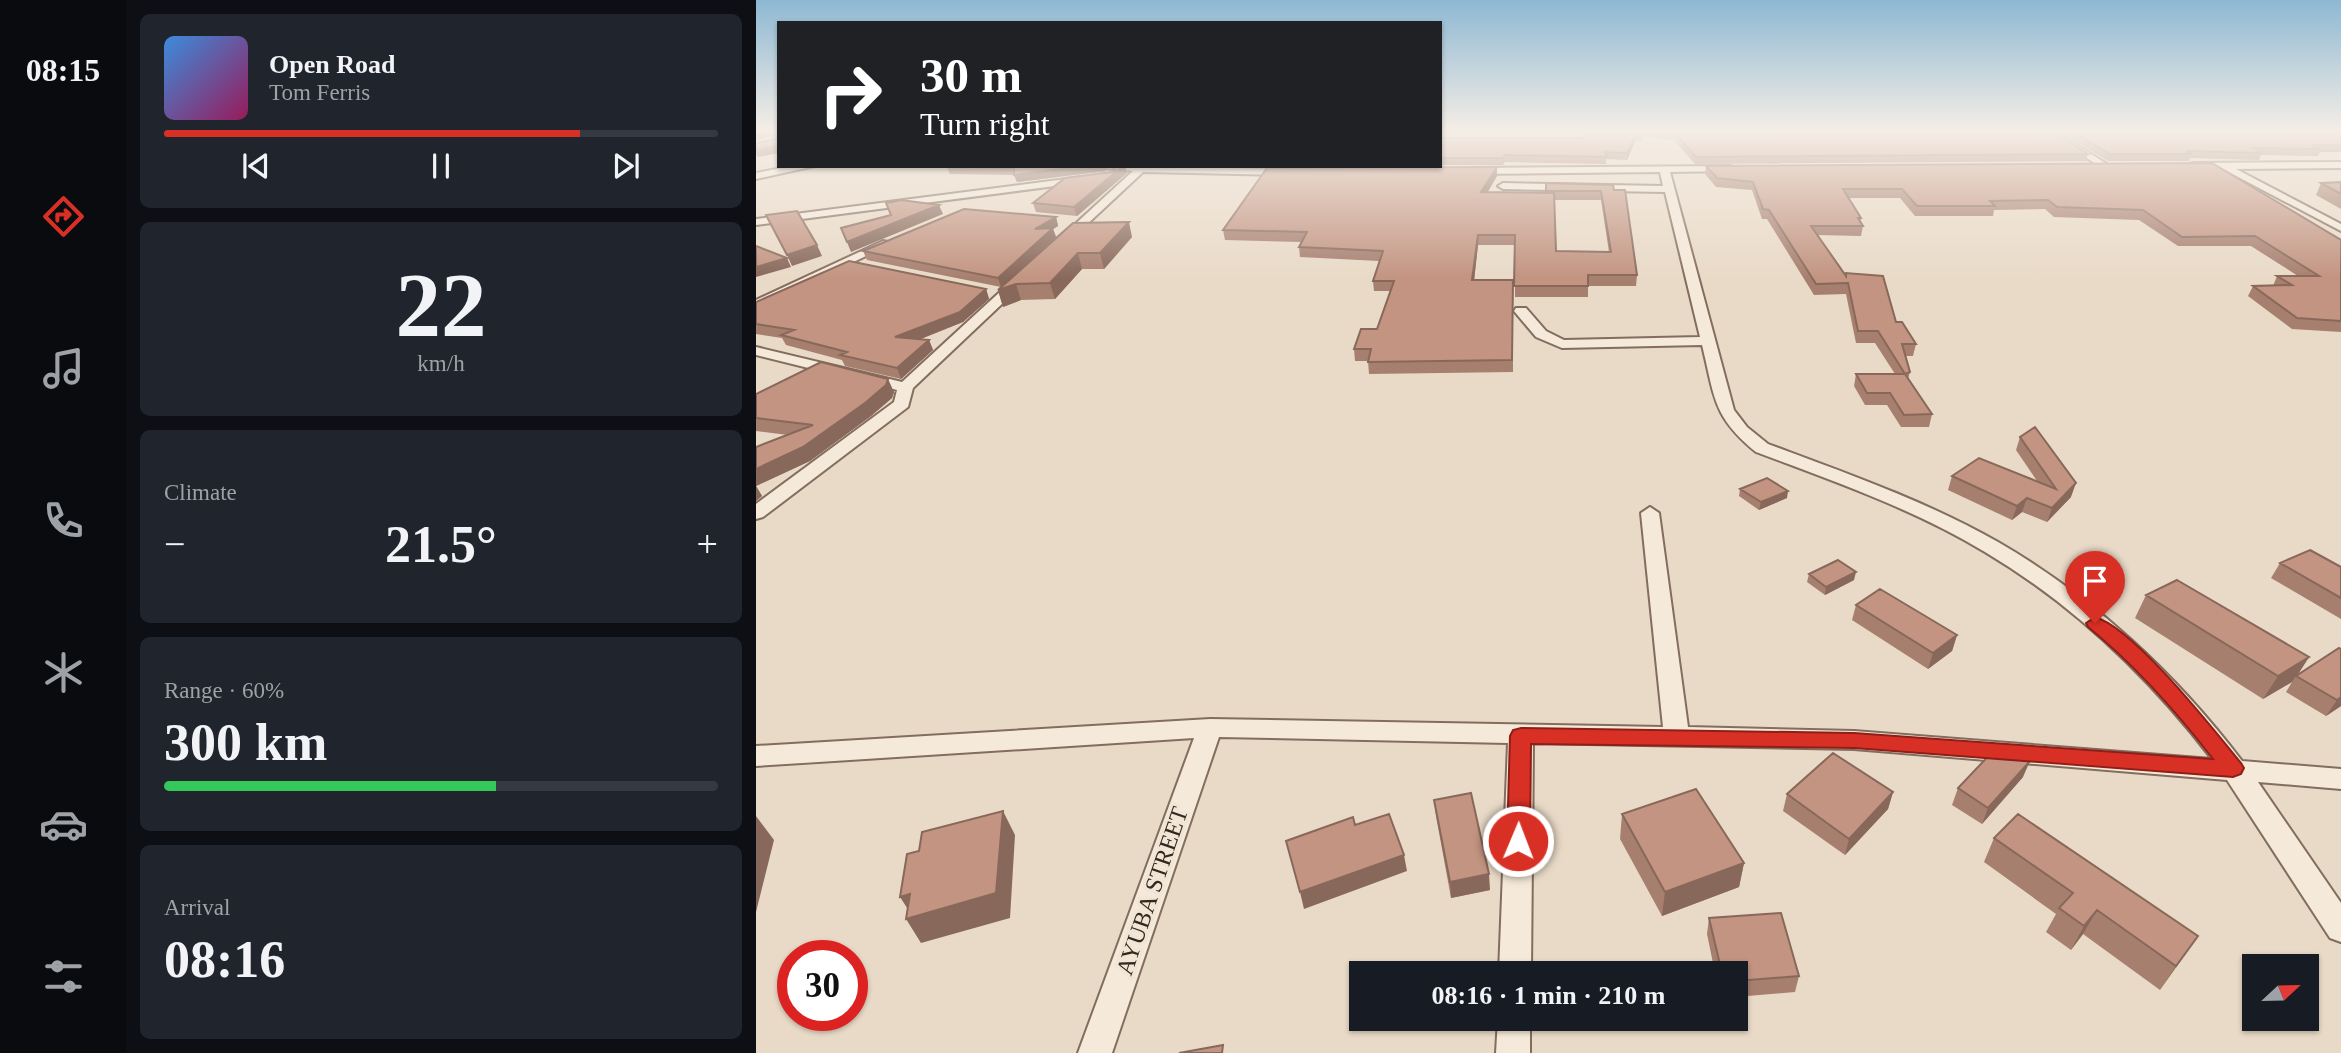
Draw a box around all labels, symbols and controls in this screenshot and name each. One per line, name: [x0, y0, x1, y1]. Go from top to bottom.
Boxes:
text: 30 m: [920, 48, 1022, 103]
icon: right: [805, 49, 896, 140]
text: Open Road: [269, 50, 395, 79]
text: 08:15: [26, 52, 100, 88]
text: Tom Ferris: [269, 80, 370, 105]
text: Turn right: [920, 106, 1050, 142]
icon: previous: [237, 147, 275, 185]
icon: pause: [422, 147, 460, 185]
icon: next: [607, 147, 645, 185]
icon: directions: [39, 192, 88, 241]
text: 22: [396, 255, 487, 356]
icon: music: [39, 344, 88, 393]
text: km/h: [417, 351, 465, 376]
text: Climate: [164, 480, 237, 505]
icon: phone: [39, 496, 88, 545]
text: 21.5°: [385, 516, 497, 573]
text: −: [164, 523, 185, 565]
text: +: [697, 523, 718, 565]
pin: [2065, 551, 2125, 623]
icon: arrive: [2076, 562, 2114, 600]
icon: climate: [39, 648, 88, 697]
text: Range · 60%: [164, 678, 284, 703]
text: 300 km: [164, 714, 327, 771]
icon: car: [39, 800, 88, 849]
street label: AYUBA STREET: [1111, 803, 1193, 978]
position arrow: [1481, 804, 1555, 878]
text: Arrival: [164, 895, 230, 920]
text: 08:16: [164, 931, 285, 988]
speed limit sign: 30: [777, 940, 868, 1031]
icon: filters: [39, 952, 88, 1001]
north arrow: [2242, 954, 2319, 1031]
map controls: [2242, 954, 2319, 1031]
text: 08:16 · 1 min · 210 m: [1432, 981, 1666, 1010]

